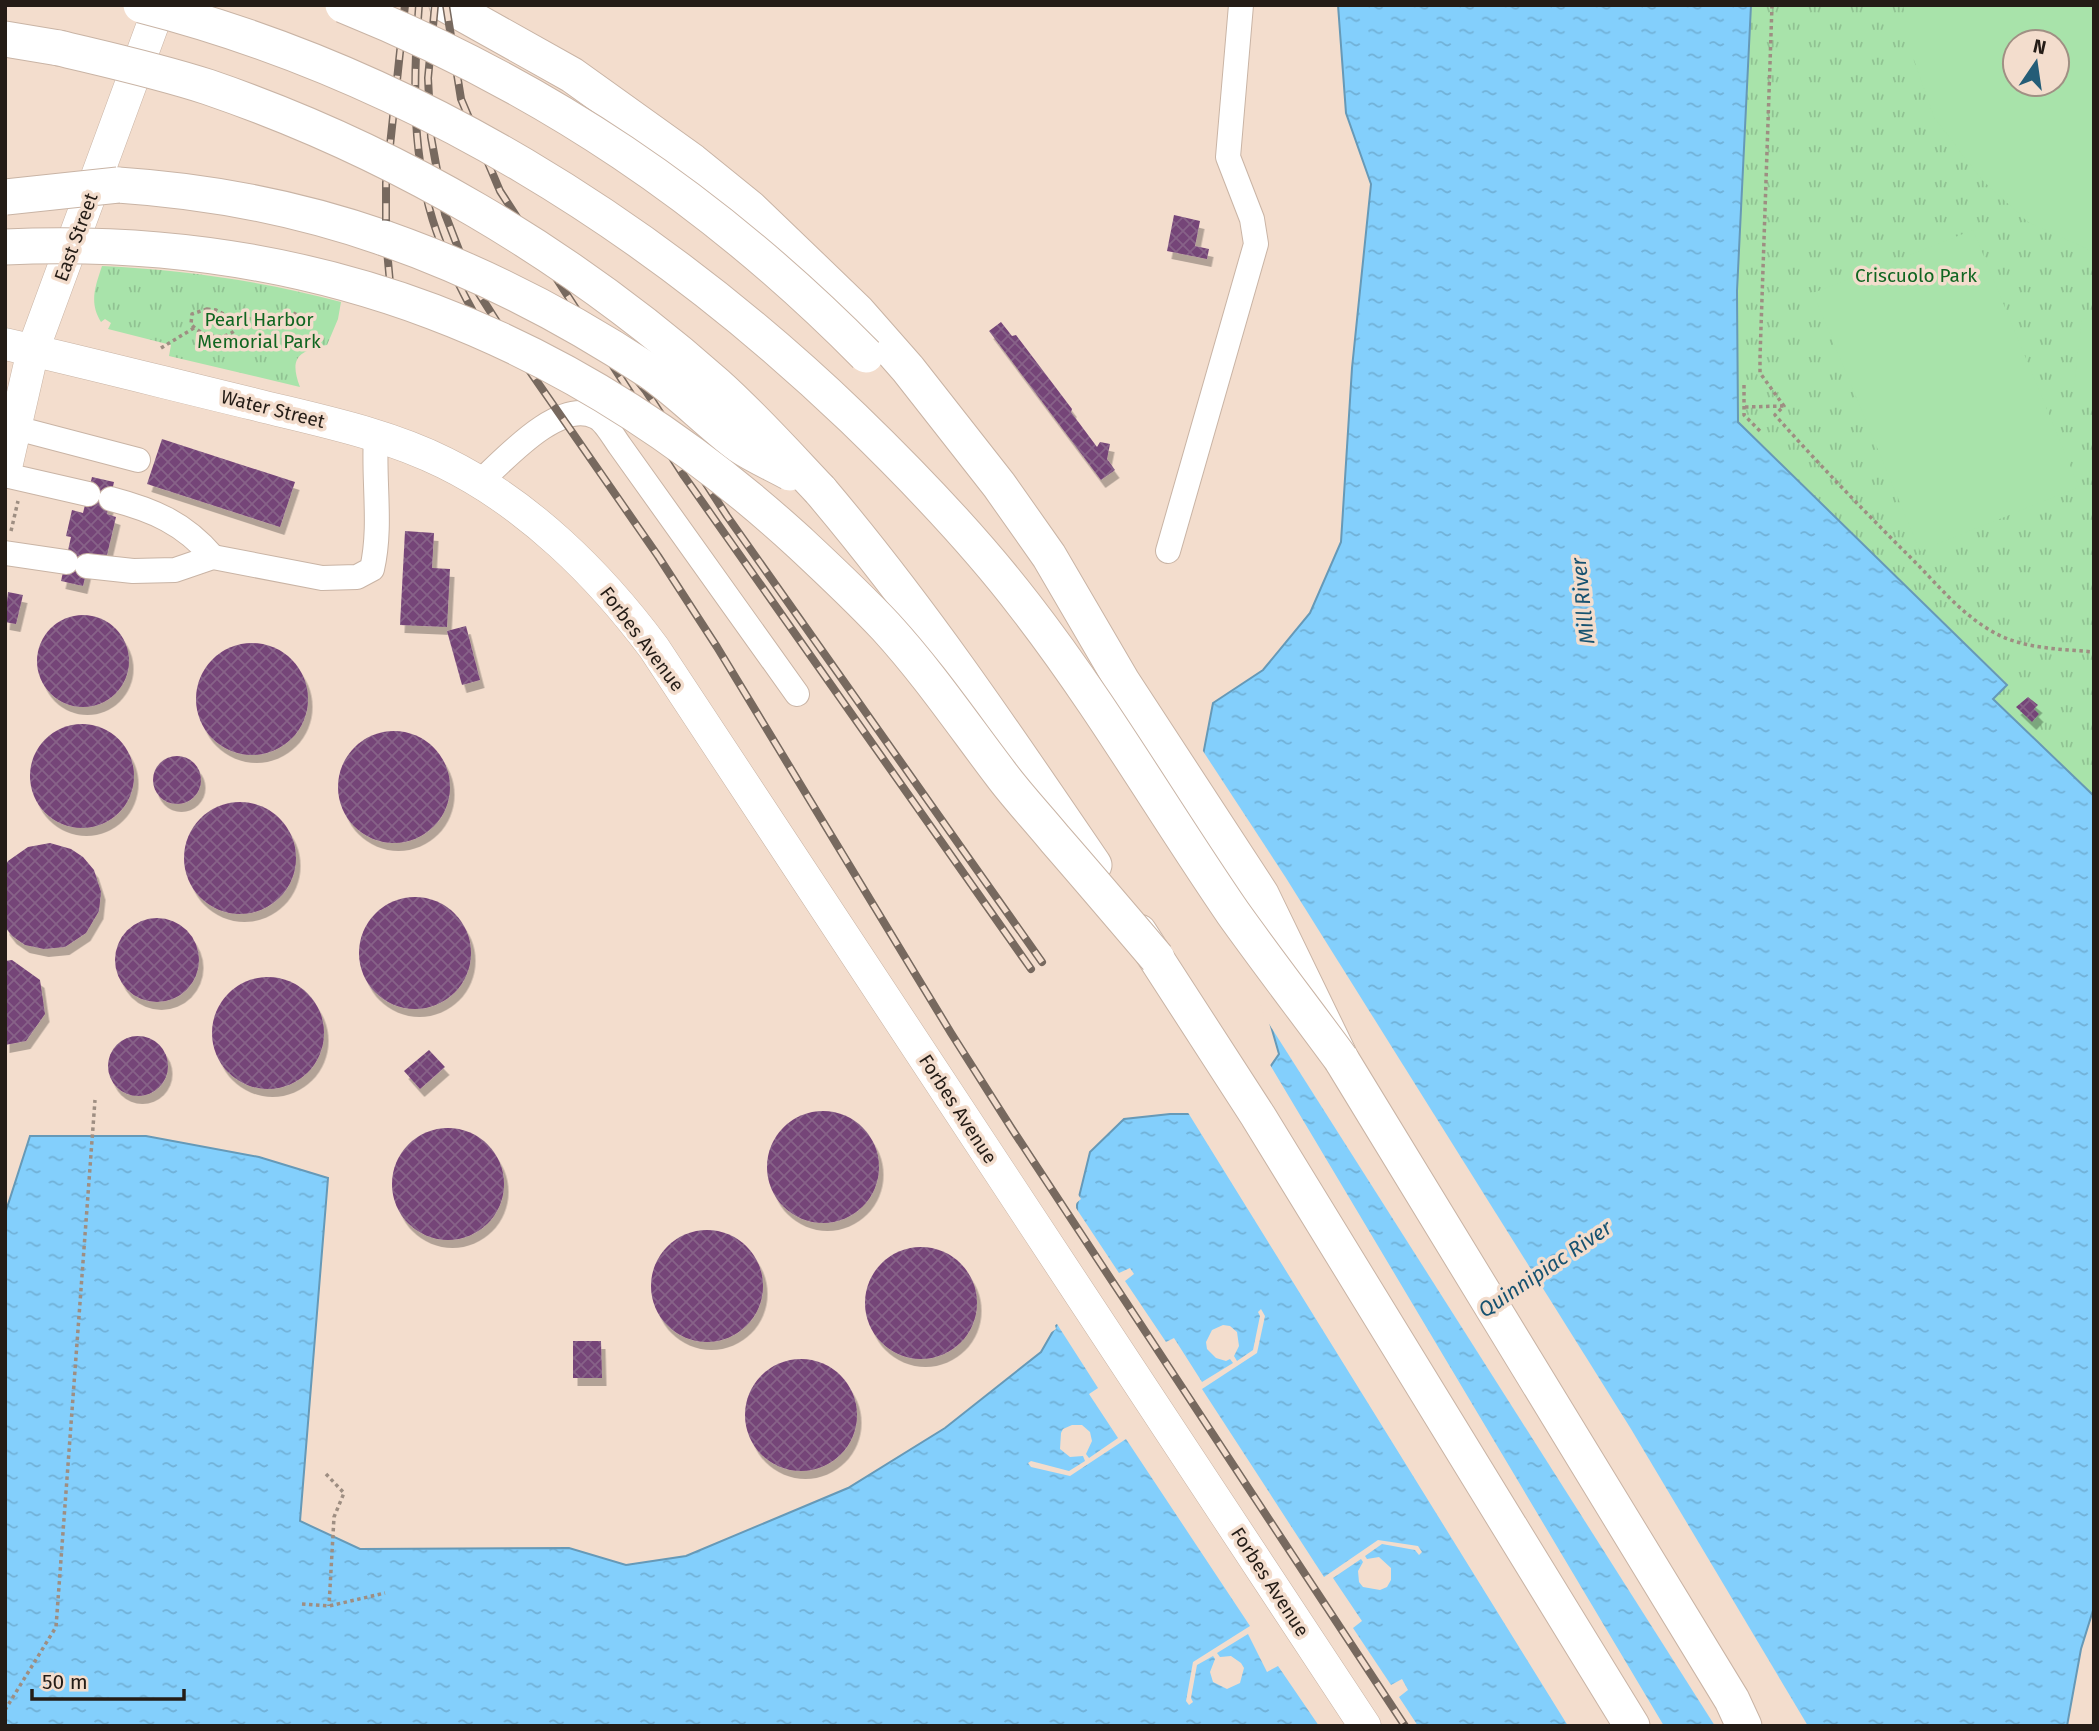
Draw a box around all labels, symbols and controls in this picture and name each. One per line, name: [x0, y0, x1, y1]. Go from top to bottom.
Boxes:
north arrow: [2001, 28, 2071, 98]
text: N: [2031, 34, 2048, 60]
street label: East Street: [49, 190, 103, 284]
park label: Criscuolo Park: [1855, 264, 1977, 287]
park label: Pearl Harbor Memorial Park: [197, 308, 321, 353]
street label: Water Street: [219, 385, 327, 433]
water label: Mill River: [1565, 555, 1600, 646]
street label: Forbes Avenue: [595, 582, 689, 696]
street label: Forbes Avenue: [914, 1050, 1002, 1168]
water label: Quinnipiac River: [1473, 1214, 1617, 1323]
street label: Forbes Avenue: [1226, 1523, 1314, 1641]
scale bar: [32, 1658, 184, 1702]
text: 50 m: [42, 1669, 88, 1695]

